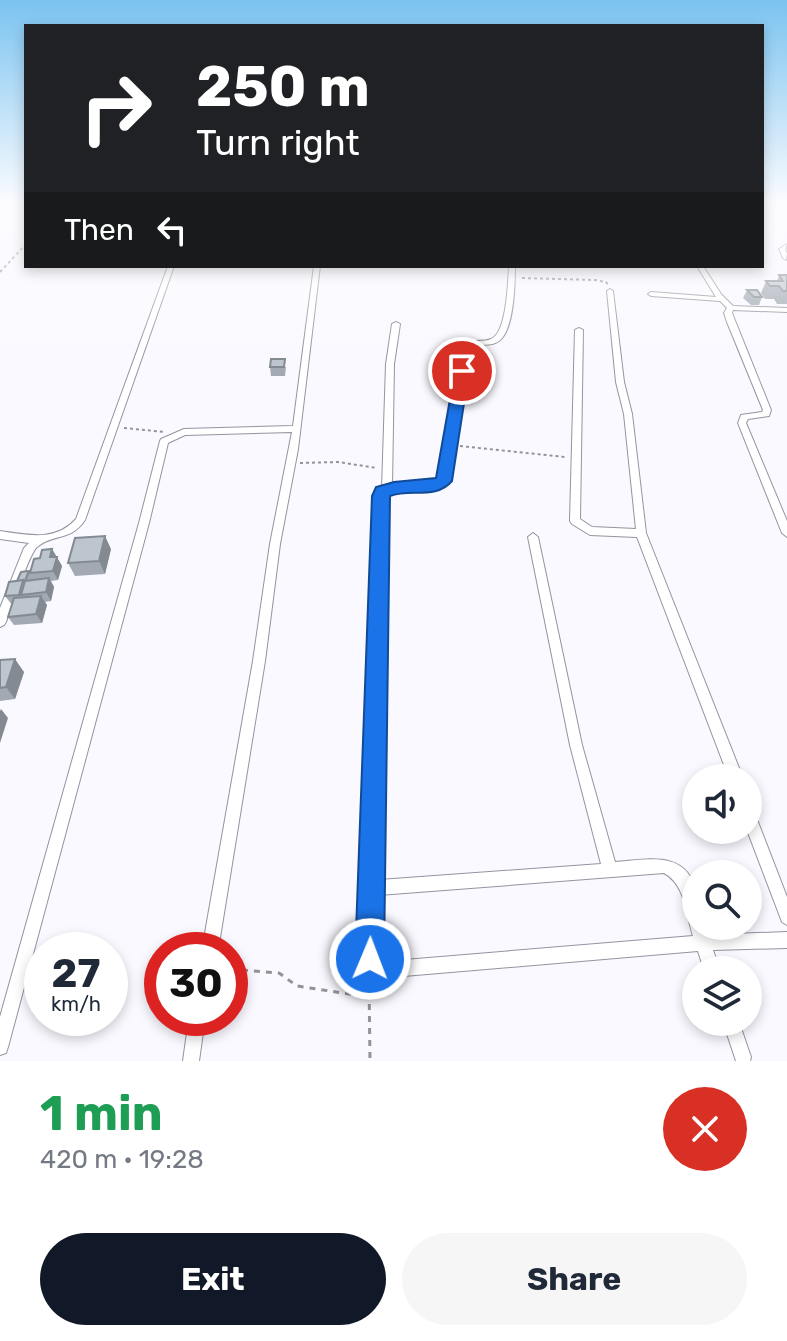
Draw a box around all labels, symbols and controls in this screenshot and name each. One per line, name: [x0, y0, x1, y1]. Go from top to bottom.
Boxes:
text: 250 m: [196, 54, 370, 120]
icon: right: [64, 56, 168, 160]
text: Turn right: [196, 121, 360, 164]
icon: left: [150, 208, 194, 252]
text: Then: [64, 212, 134, 248]
pin: [428, 337, 496, 405]
icon: arrive: [440, 349, 484, 393]
map controls: [682, 764, 762, 1036]
button: sound: [682, 764, 762, 844]
button: search: [682, 860, 762, 940]
position arrow: [328, 917, 412, 1001]
speed limit sign: 30: [144, 932, 248, 1036]
text: 27: [52, 950, 100, 997]
button: layers: [682, 956, 762, 1036]
text: km/h: [51, 992, 101, 1016]
text: 1 min: [40, 1085, 163, 1142]
button: close: [663, 1087, 747, 1171]
text: 420 m · 19:28: [40, 1144, 204, 1175]
button: Exit: [40, 1233, 386, 1325]
button: Share: [402, 1233, 747, 1325]

